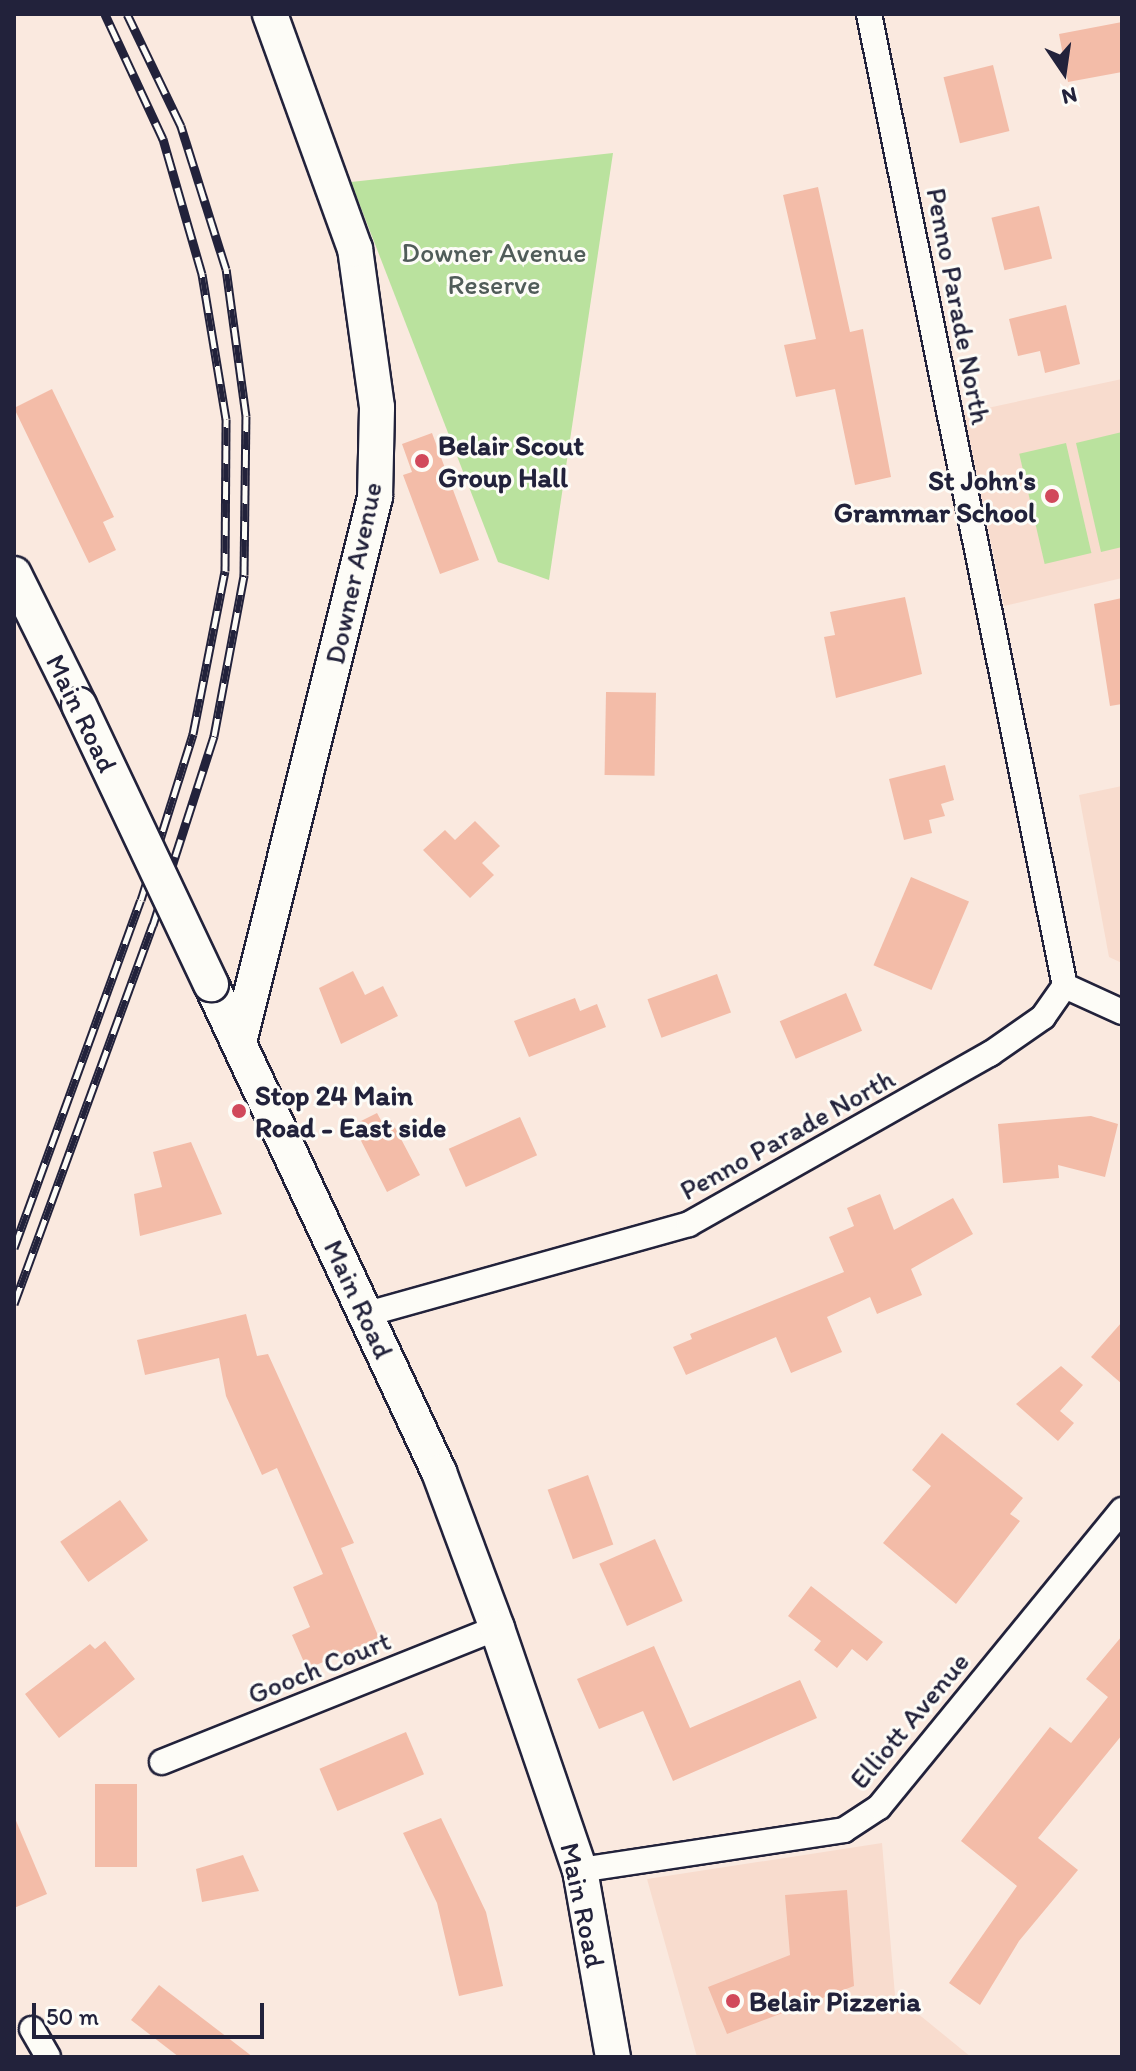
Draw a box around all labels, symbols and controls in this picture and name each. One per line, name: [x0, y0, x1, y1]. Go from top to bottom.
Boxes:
north arrow: [1024, 32, 1104, 112]
text: N: [1059, 81, 1080, 111]
street label: Penno Parade North: [920, 186, 998, 426]
park label: Downer Avenue Reserve: [401, 235, 587, 301]
place label: Belair Scout Group Hall: [438, 428, 584, 494]
marker: Belair Scout Group Hall: [413, 452, 431, 470]
place label: St John's Grammar School: [834, 463, 1036, 529]
street label: Downer Avenue: [317, 479, 389, 667]
marker: St John's Grammar School: [1043, 487, 1061, 505]
street label: Main Road: [39, 649, 125, 777]
street label: Penno Parade North: [674, 1061, 900, 1207]
place label: Stop 24 Main Road - East side: [255, 1078, 446, 1144]
marker: Stop 24 Main Road - East side: [230, 1102, 248, 1120]
street label: Main Road: [317, 1235, 401, 1363]
street label: Gooch Court: [243, 1623, 395, 1711]
street label: Elliott Avenue: [843, 1645, 975, 1795]
street label: Main Road: [553, 1840, 613, 1970]
place label: Belair Pizzeria: [749, 1984, 921, 2018]
scale bar: [36, 1987, 268, 2037]
marker: Belair Pizzeria: [724, 1992, 742, 2010]
text: 50 m: [46, 2002, 99, 2031]

